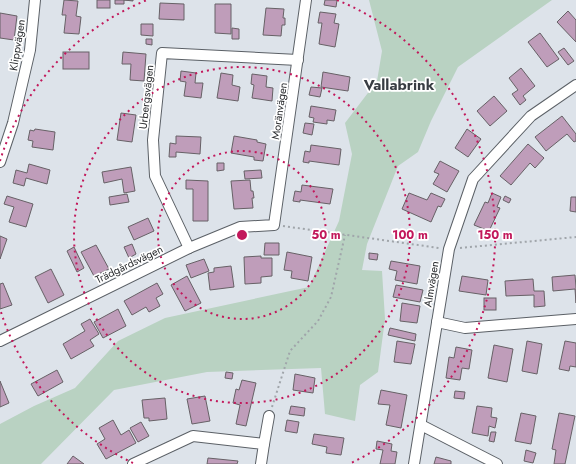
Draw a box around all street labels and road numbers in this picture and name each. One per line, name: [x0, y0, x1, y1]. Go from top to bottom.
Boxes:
street label: Klippvägen: [5, 18, 29, 72]
street label: Urbergsvägen: [135, 64, 157, 130]
street label: Moränvägen: [267, 81, 291, 141]
street label: Trädgårdsvägen: [92, 241, 166, 287]
street label: Almvägen: [419, 260, 443, 308]

